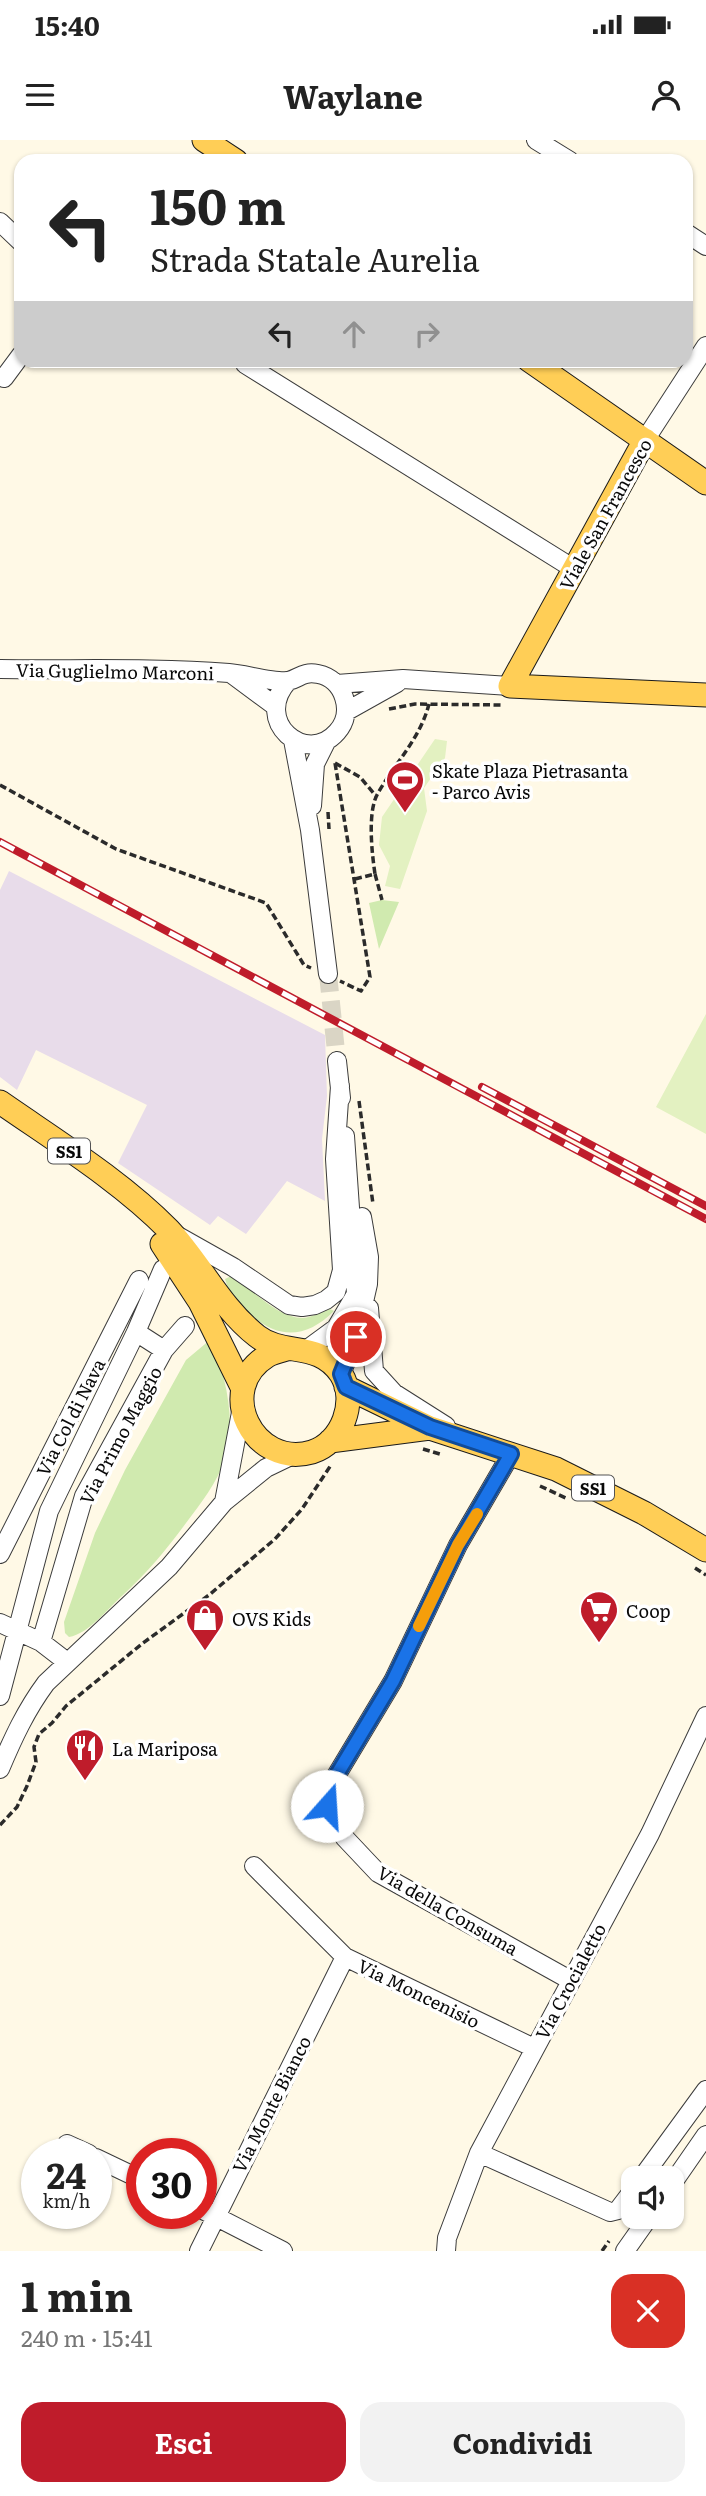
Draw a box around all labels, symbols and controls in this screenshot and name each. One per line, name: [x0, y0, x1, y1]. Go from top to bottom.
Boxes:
text: 15:40: [35, 5, 100, 44]
text: Waylane: [283, 71, 423, 119]
icon: menu: [21, 76, 59, 114]
icon: person: [647, 76, 685, 114]
text: 150 m: [150, 167, 286, 240]
icon: left: [35, 182, 126, 273]
text: Strada Statale Aurelia: [150, 234, 480, 282]
icon: left: [262, 315, 300, 353]
icon: ahead: [335, 315, 373, 353]
icon: right: [408, 315, 446, 353]
street label: Viale San Francesco: [552, 433, 658, 595]
street label: Via Guglielmo Marconi: [16, 656, 214, 686]
place label: Skate Plaza Pietrasanta - Parco Avis: [432, 757, 629, 805]
sports icon: Skate Plaza Pietrasanta - Parco Avis: [384, 759, 426, 814]
road number: SS1: [48, 1138, 90, 1163]
pin: [326, 1307, 386, 1367]
icon: arrive: [337, 1318, 375, 1356]
street label: Via Col di Nava: [29, 1353, 111, 1480]
street label: Via Primo Maggio: [72, 1361, 168, 1509]
road number: SS1: [572, 1476, 614, 1500]
supermarket icon: Coop: [578, 1589, 620, 1644]
shop icon: OVS Kids: [184, 1597, 226, 1652]
place label: Coop: [626, 1597, 671, 1624]
place label: OVS Kids: [232, 1605, 311, 1632]
restaurant icon: La Mariposa: [64, 1727, 106, 1782]
place label: La Mariposa: [112, 1735, 218, 1762]
position arrow: [290, 1769, 364, 1843]
street label: Via della Consuma: [372, 1859, 524, 1962]
street label: Via Crocialetto: [528, 1918, 612, 2044]
street label: Via Moncenisio: [353, 1952, 485, 2034]
street label: Via Monte Bianco: [225, 2031, 317, 2177]
speed limit sign: 30: [126, 2138, 217, 2229]
text: 24: [47, 2148, 86, 2200]
map controls: [621, 2166, 684, 2229]
button: sound: [621, 2166, 684, 2229]
text: km/h: [43, 2187, 90, 2214]
text: 1 min: [21, 2263, 133, 2325]
button: close: [611, 2274, 685, 2348]
text: 240 m · 15:41: [21, 2320, 153, 2354]
button: Esci: [21, 2402, 346, 2482]
button: Condividi: [360, 2402, 685, 2482]

